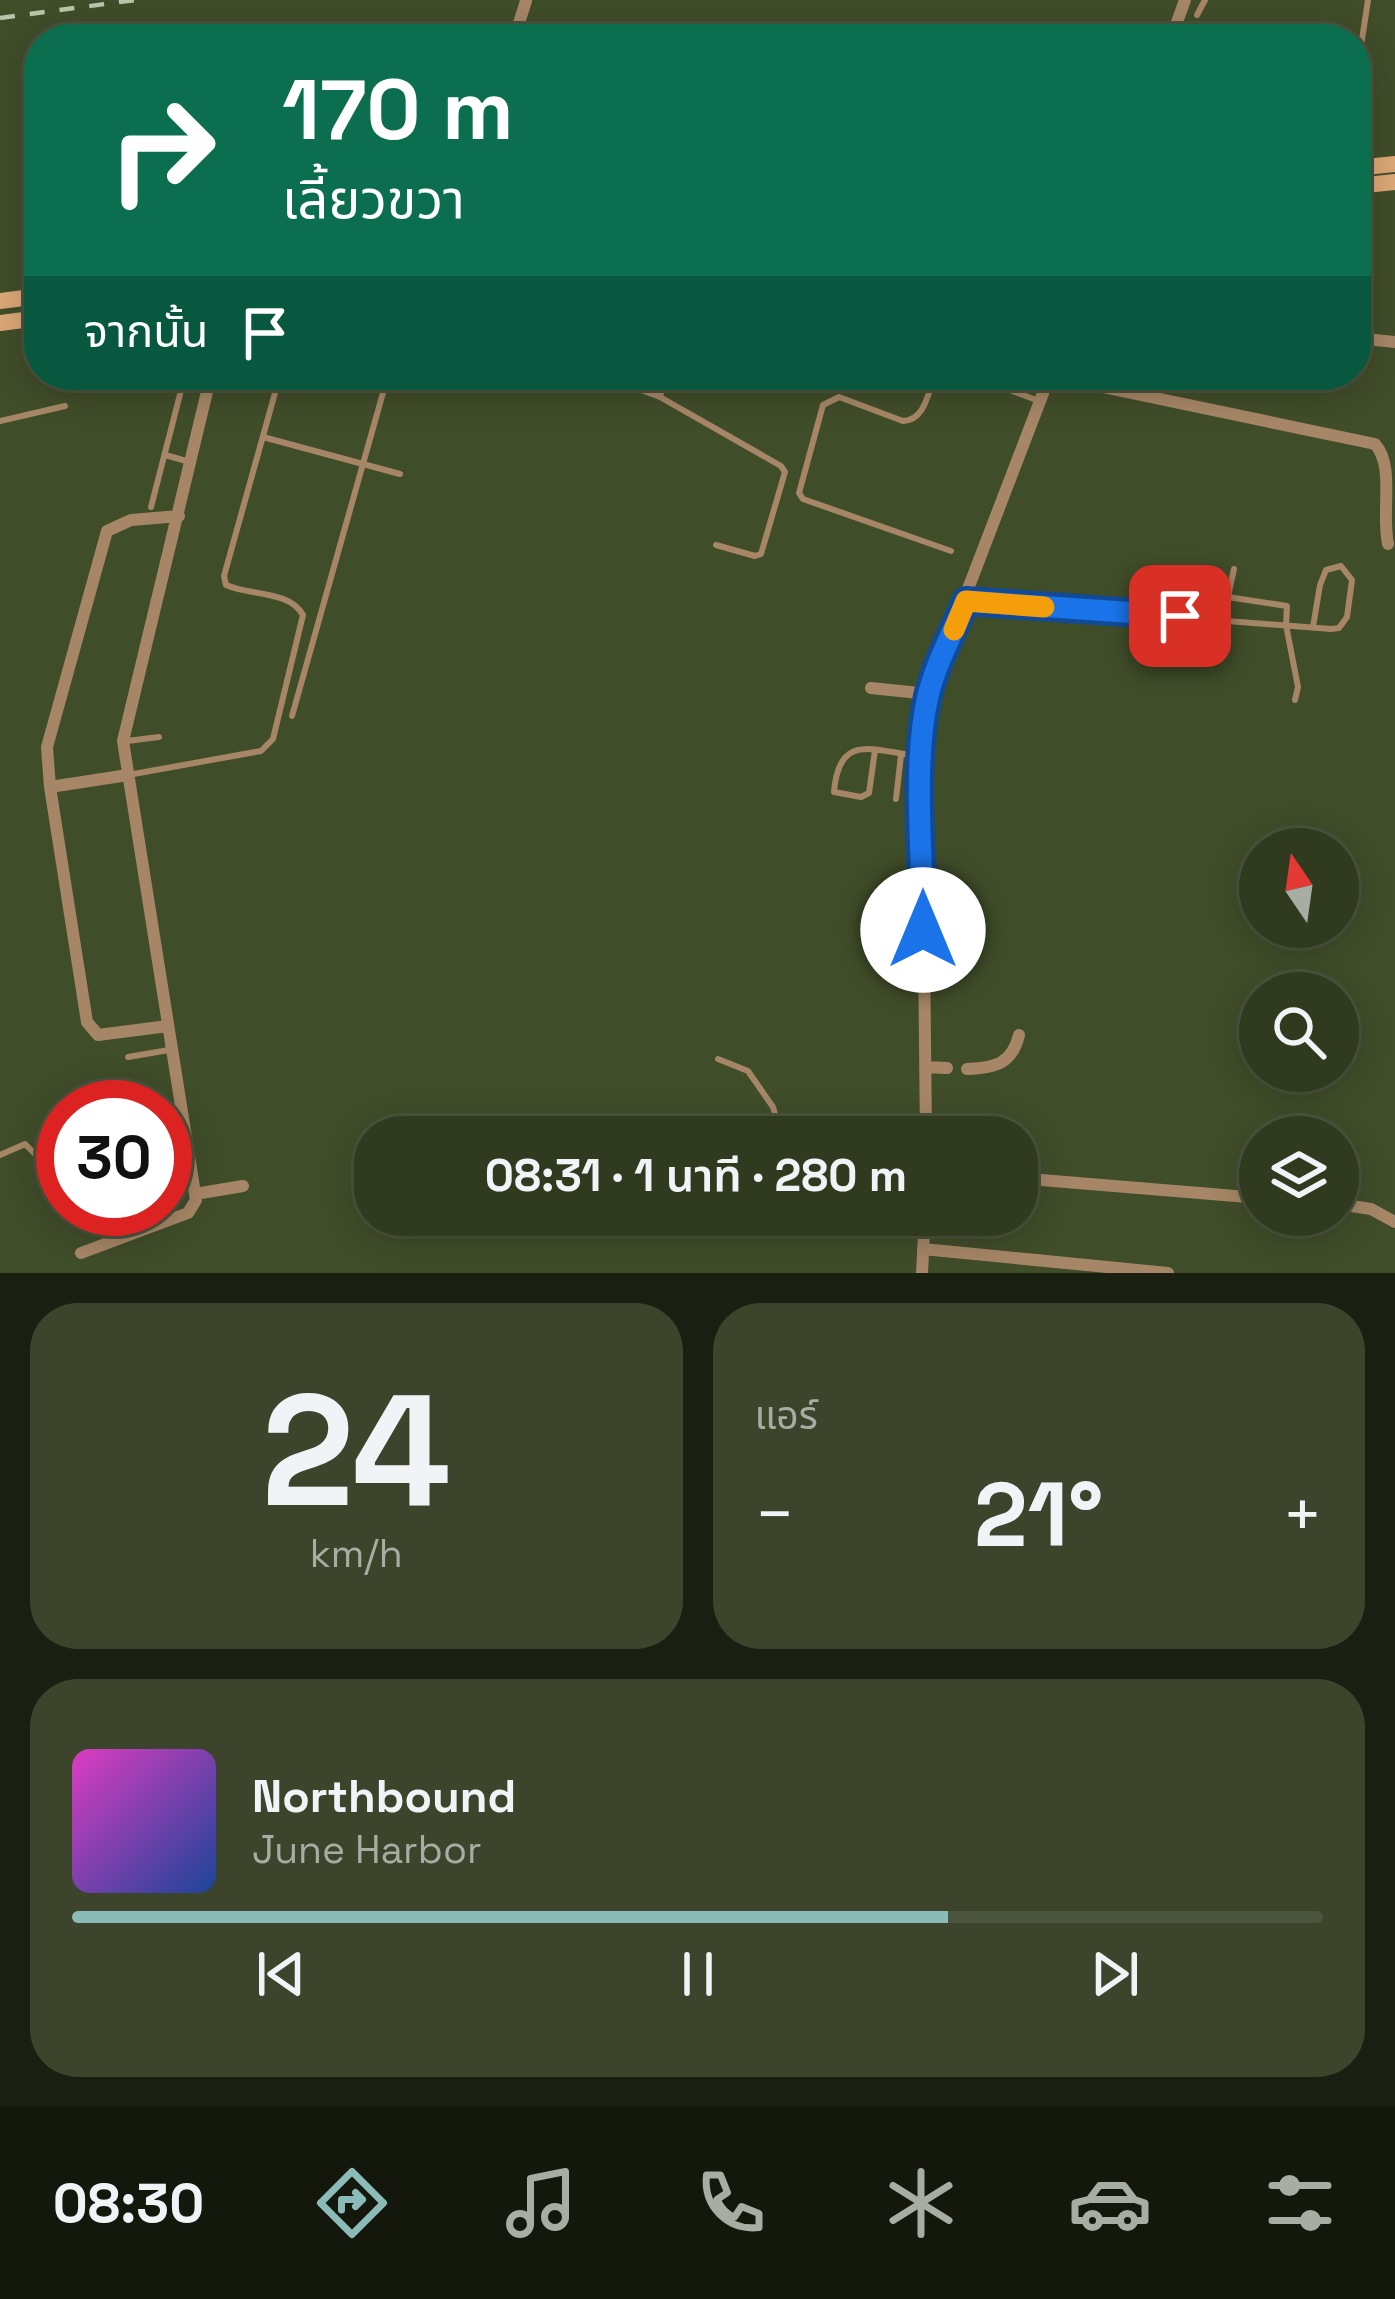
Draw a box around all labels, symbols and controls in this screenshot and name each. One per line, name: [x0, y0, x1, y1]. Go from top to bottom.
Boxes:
text: 170 m: [282, 56, 514, 164]
icon: right: [84, 72, 240, 228]
text: เลี้ยวขวา: [282, 165, 465, 234]
icon: arrive: [232, 300, 298, 366]
text: จากนั้น: [84, 303, 208, 360]
pin: [1129, 565, 1231, 667]
icon: arrive: [1147, 583, 1213, 649]
north arrow: [1239, 828, 1359, 948]
map controls: [1239, 828, 1359, 1236]
position arrow: [860, 867, 986, 993]
button: search: [1239, 972, 1359, 1092]
speed limit sign: 30: [36, 1080, 192, 1236]
button: layers: [1239, 1116, 1359, 1236]
text: 08:31 · 1 นาที · 280 m: [485, 1147, 907, 1204]
text: 24: [262, 1351, 451, 1551]
text: แอร์: [755, 1391, 818, 1440]
text: 21°: [974, 1457, 1104, 1572]
text: −: [755, 1472, 795, 1556]
text: +: [1282, 1472, 1323, 1556]
text: km/h: [310, 1529, 403, 1578]
text: Northbound: [252, 1768, 516, 1825]
text: June Harbor: [252, 1825, 482, 1874]
icon: previous: [248, 1941, 314, 2007]
icon: pause: [665, 1941, 731, 2007]
icon: next: [1082, 1941, 1148, 2007]
icon: directions: [310, 2161, 394, 2245]
icon: music: [499, 2161, 583, 2245]
icon: phone: [689, 2161, 773, 2245]
icon: climate: [879, 2161, 963, 2245]
icon: car: [1068, 2161, 1152, 2245]
icon: filters: [1258, 2161, 1342, 2245]
text: 08:30: [53, 2169, 204, 2238]

